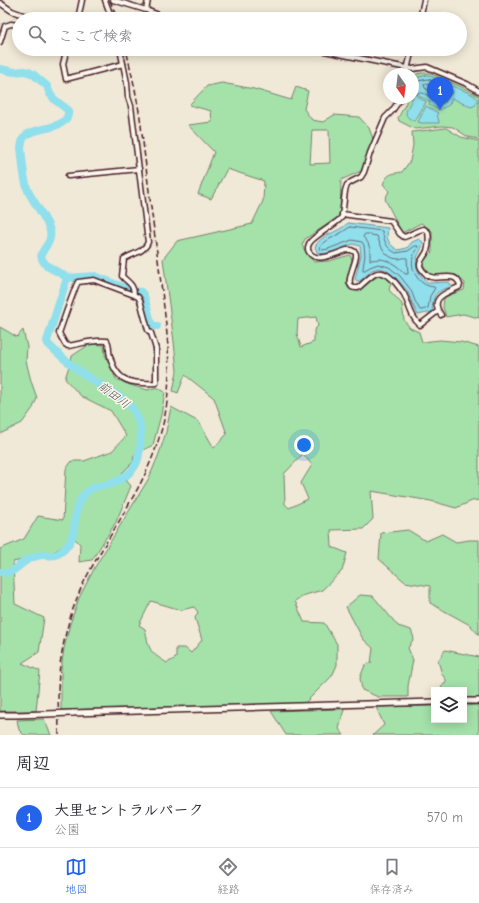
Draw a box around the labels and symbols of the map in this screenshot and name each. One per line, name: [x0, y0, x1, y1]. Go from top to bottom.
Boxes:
north arrow: [383, 68, 419, 104]
pin: 1: [427, 77, 453, 110]
water label: 前田川: [95, 379, 133, 411]
your location: [294, 435, 314, 455]

